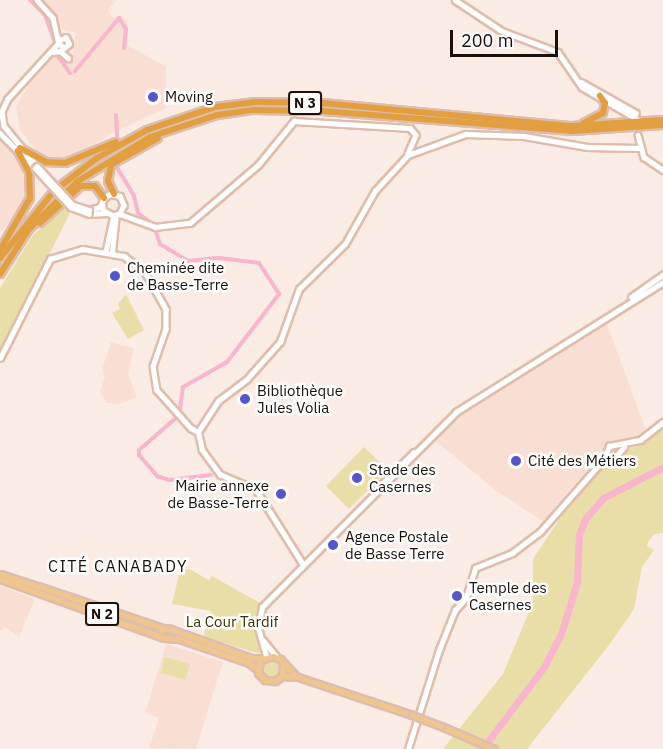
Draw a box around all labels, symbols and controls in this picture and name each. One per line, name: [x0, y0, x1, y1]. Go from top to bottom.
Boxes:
scale bar: [453, 18, 561, 56]
text: 200 m: [461, 29, 513, 52]
place label: Moving: [165, 88, 213, 106]
marker: Moving: [146, 90, 160, 104]
road number: N 3: [287, 92, 323, 114]
place label: Cheminée dite de Basse-Terre: [127, 258, 228, 293]
marker: Cheminée dite de Basse-Terre: [108, 269, 122, 283]
place label: Bibliothèque Jules Volia: [257, 381, 343, 416]
marker: Bibliothèque Jules Volia: [238, 392, 252, 406]
place label: Cité des Métiers: [528, 452, 636, 470]
marker: Cité des Métiers: [509, 454, 523, 468]
place label: Stade des Casernes: [369, 460, 436, 495]
marker: Stade des Casernes: [350, 471, 364, 485]
place label: Mairie annexe de Basse-Terre: [168, 476, 269, 511]
marker: Mairie annexe de Basse-Terre: [274, 487, 288, 501]
place label: Agence Postale de Basse Terre: [345, 527, 448, 562]
marker: Agence Postale de Basse Terre: [326, 538, 340, 552]
district label: CITÉ CANABADY: [48, 556, 188, 576]
place label: Temple des Casernes: [469, 578, 547, 613]
marker: Temple des Casernes: [450, 589, 464, 603]
road number: N 2: [84, 603, 120, 625]
park label: La Cour Tardif: [186, 613, 278, 631]

